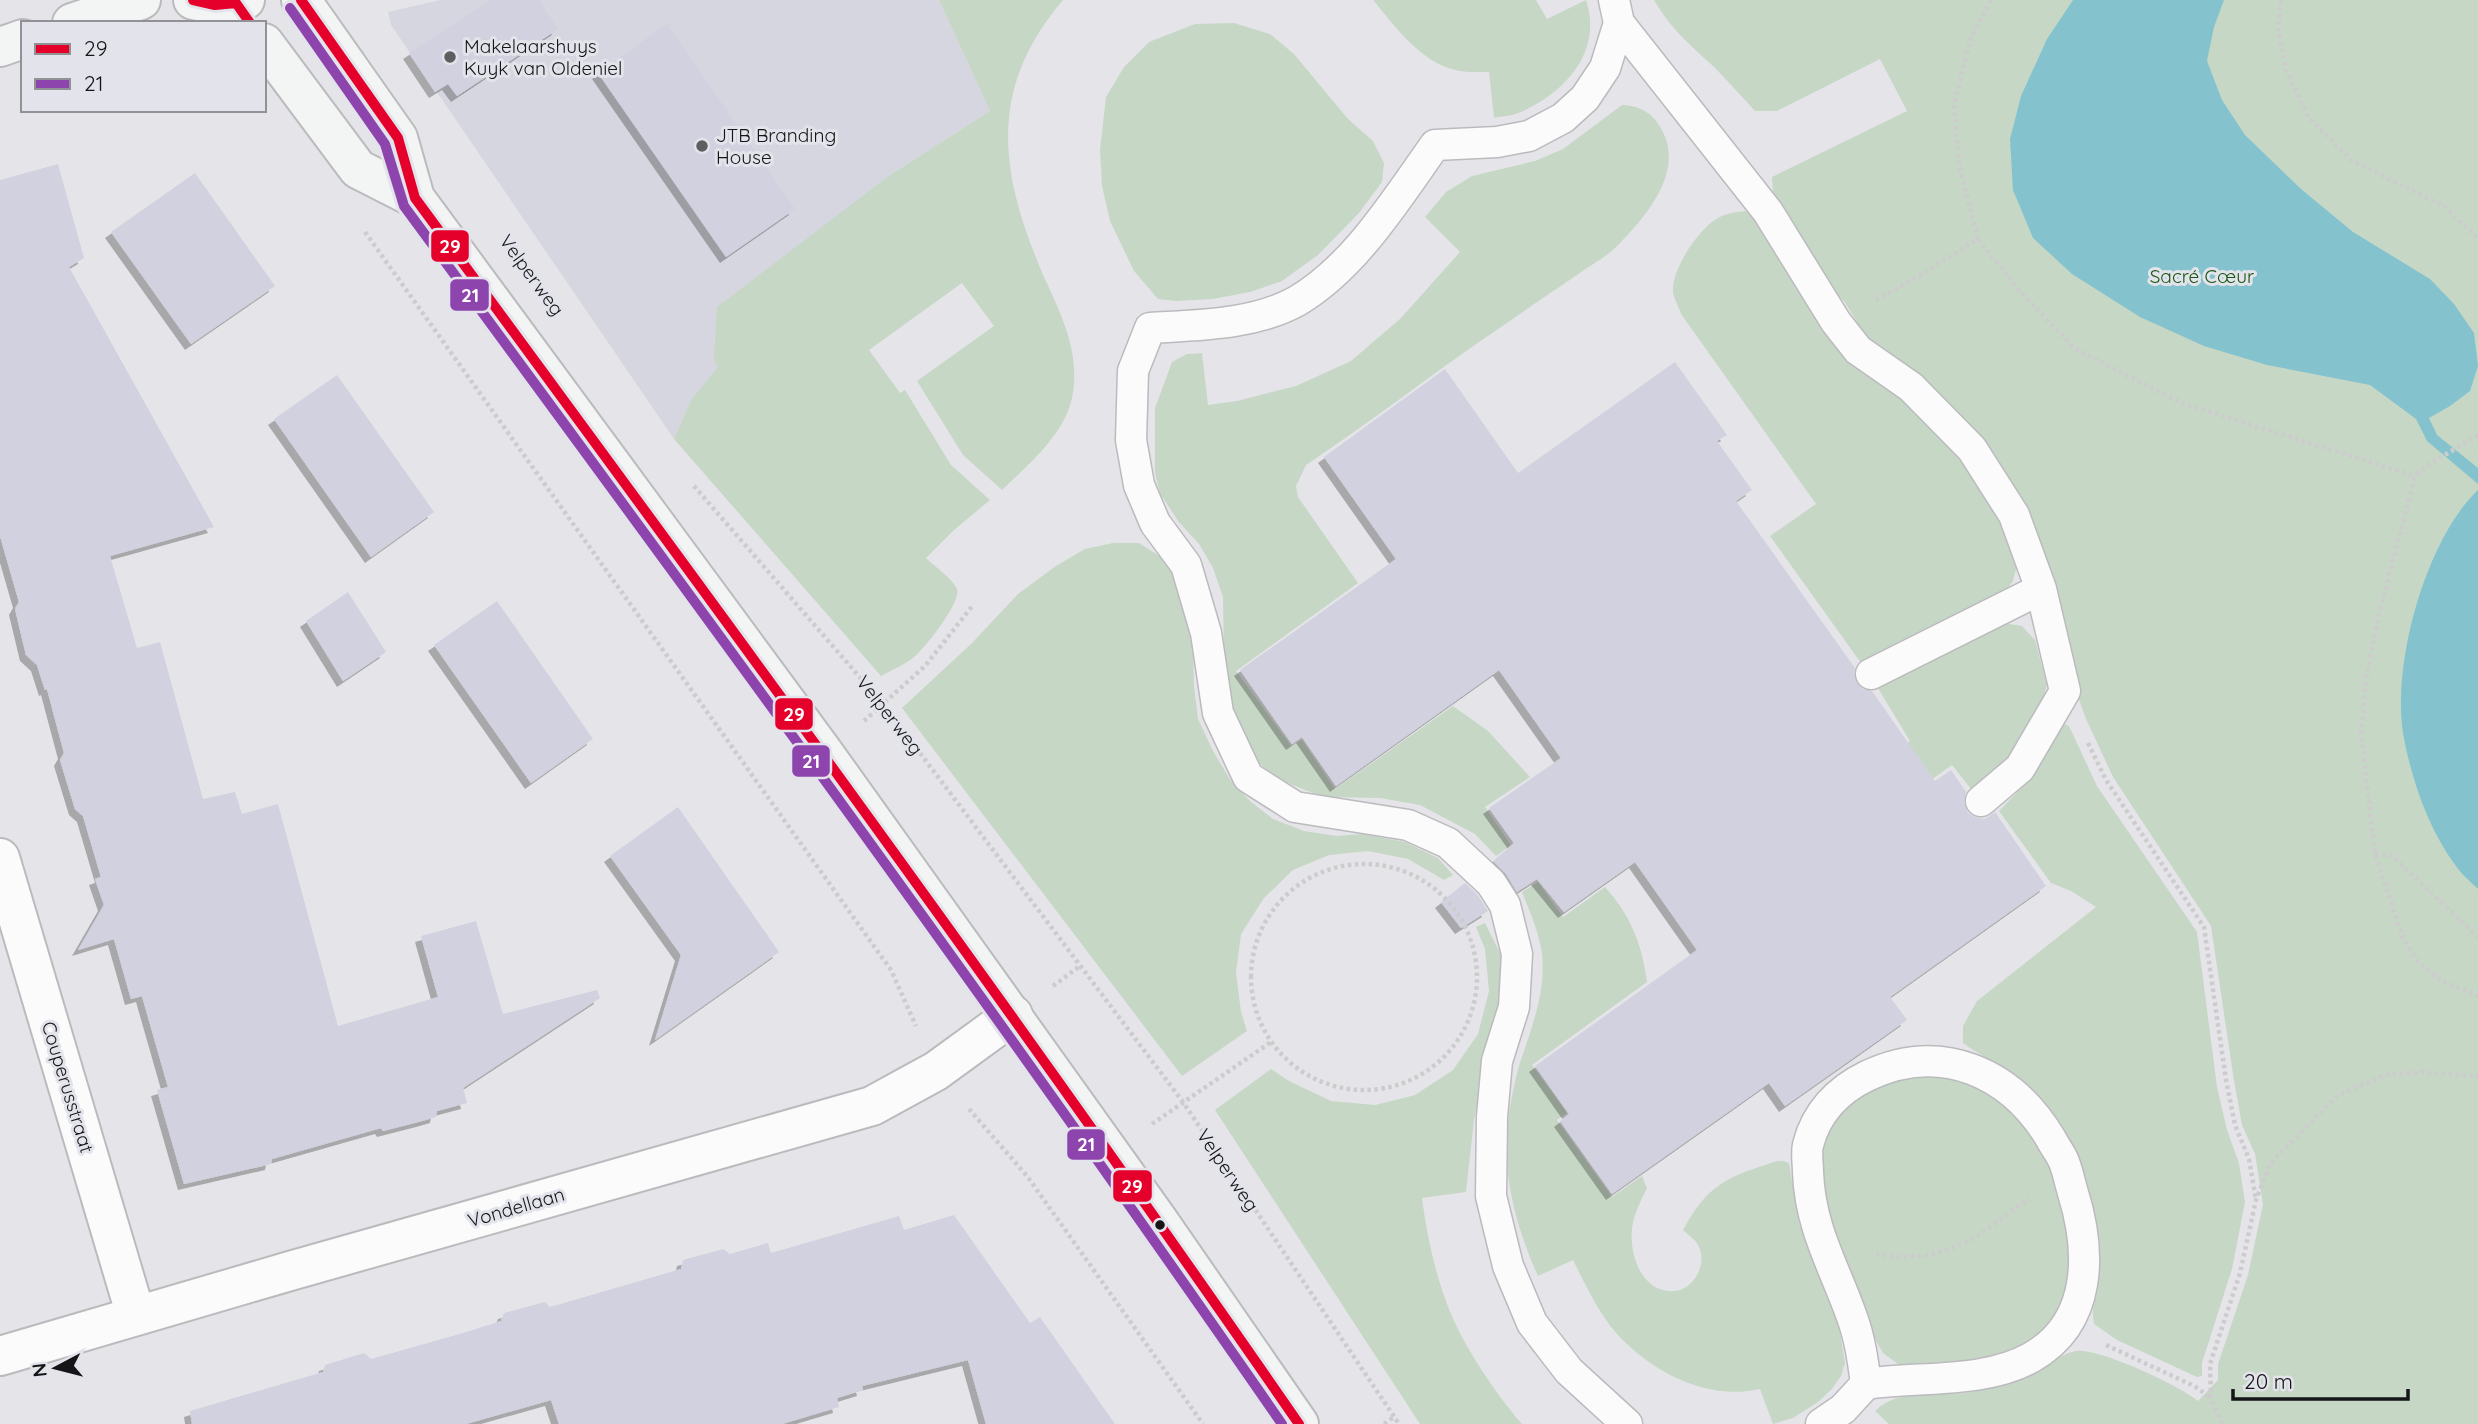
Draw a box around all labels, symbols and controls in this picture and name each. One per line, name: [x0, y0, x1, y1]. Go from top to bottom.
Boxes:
legend: [21, 21, 266, 112]
place label: Makelaarshuys Kuyk van Oldeniel: [464, 34, 622, 80]
text: 29: [84, 35, 107, 61]
marker: Makelaarshuys Kuyk van Oldeniel: [442, 49, 458, 65]
text: 21: [84, 70, 103, 96]
place label: JTB Branding House: [716, 123, 836, 169]
marker: JTB Branding House: [694, 138, 710, 154]
line badge: 29: [430, 229, 470, 263]
street label: Velperweg: [494, 230, 570, 320]
text: 29: [439, 234, 461, 258]
park label: Sacré Cœur: [2150, 264, 2255, 288]
line badge: 21: [449, 278, 490, 312]
text: 21: [461, 283, 479, 307]
street label: Velperweg: [851, 670, 929, 760]
line badge: 29: [774, 697, 814, 731]
text: 29: [783, 702, 805, 726]
line badge: 21: [791, 744, 831, 778]
text: 21: [802, 749, 820, 773]
street label: Couperusstraat: [37, 1018, 99, 1156]
street label: Velperweg: [1192, 1124, 1264, 1216]
line badge: 21: [1066, 1128, 1106, 1161]
text: 21: [1077, 1132, 1095, 1156]
line badge: 29: [1112, 1169, 1153, 1203]
text: 29: [1121, 1174, 1143, 1198]
street label: Vondellaan: [465, 1182, 567, 1232]
unlabelled marker: [1153, 1218, 1167, 1232]
north arrow: [21, 1333, 91, 1403]
scale bar: [2233, 1358, 2408, 1402]
text: N: [26, 1362, 52, 1378]
text: 20 m: [2244, 1368, 2293, 1394]

